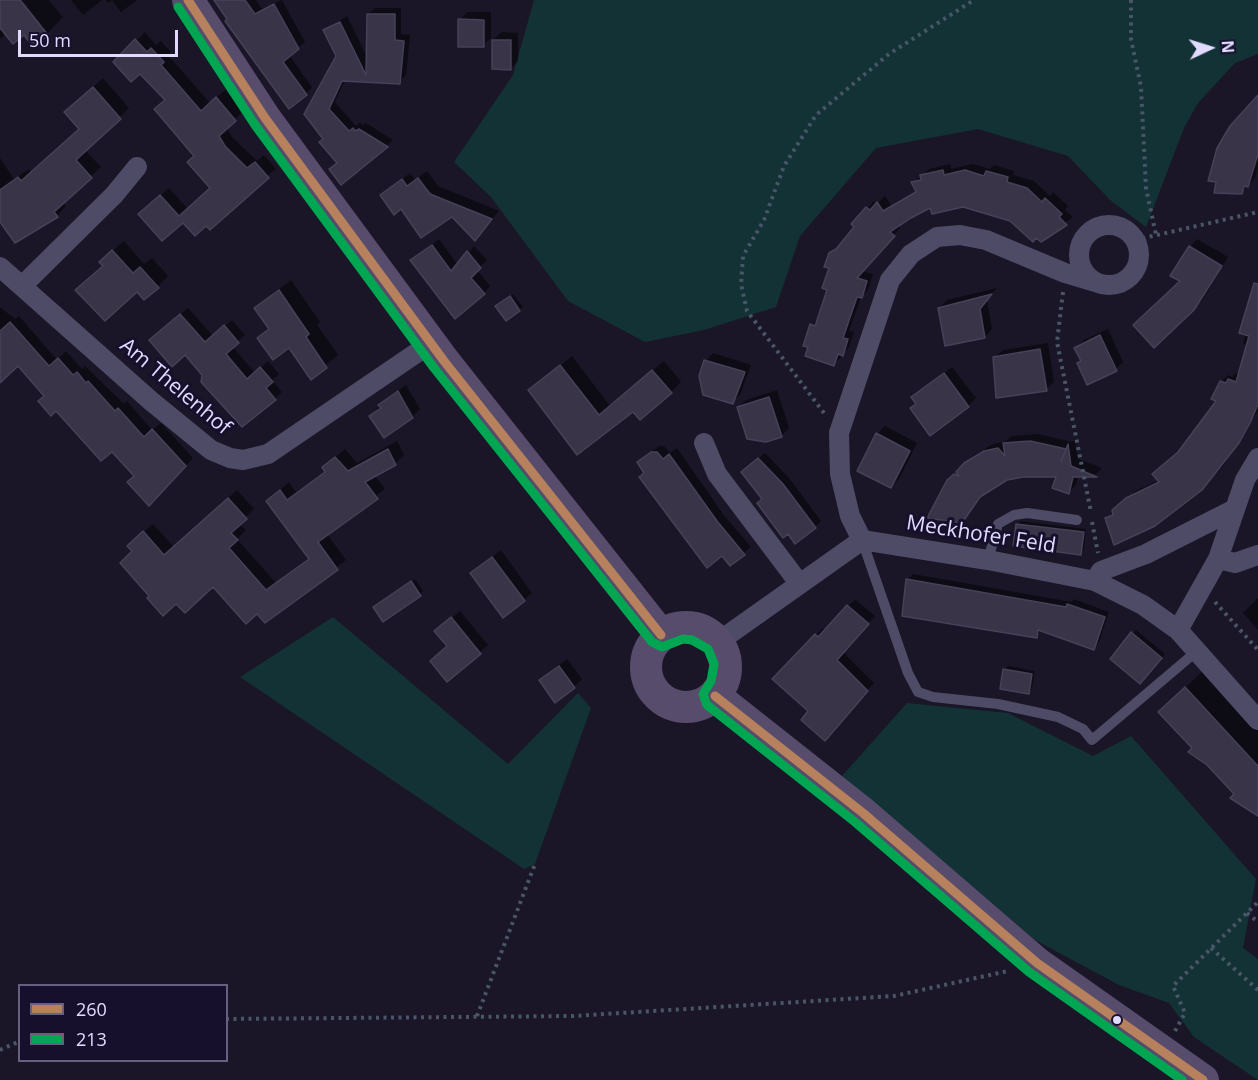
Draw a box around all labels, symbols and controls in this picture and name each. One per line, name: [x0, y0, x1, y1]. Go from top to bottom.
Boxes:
scale bar: [21, 18, 182, 56]
north arrow: [1180, 18, 1240, 78]
text: 50 m: [29, 28, 71, 52]
text: N: [1217, 39, 1239, 54]
street label: Am Thelenhof: [114, 333, 236, 441]
street label: Meckhofer Feld: [904, 511, 1058, 559]
legend: [18, 984, 228, 1062]
text: 260: [76, 997, 107, 1021]
unlabelled marker: [1111, 1014, 1123, 1026]
text: 213: [76, 1027, 107, 1051]

